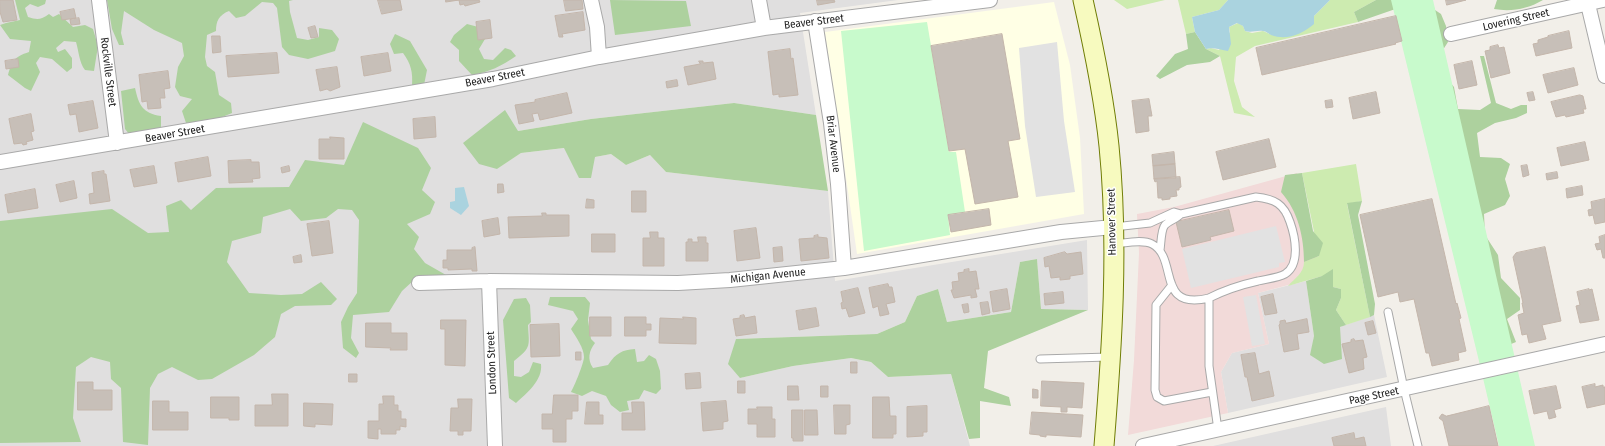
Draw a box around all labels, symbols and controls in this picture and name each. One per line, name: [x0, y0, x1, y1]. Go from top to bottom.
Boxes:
street label: Lovering Street: [1481, 6, 1551, 34]
street label: Beaver Street: [783, 12, 845, 32]
street label: Rockville Street: [97, 36, 119, 108]
street label: Beaver Street: [464, 66, 526, 90]
street label: Briar Avenue: [823, 115, 843, 173]
street label: Beaver Street: [144, 122, 206, 146]
street label: Hanover Street: [1105, 188, 1119, 256]
street label: Michigan Avenue: [730, 265, 806, 287]
street label: London Street: [484, 331, 500, 395]
street label: Page Street: [1348, 384, 1400, 408]

